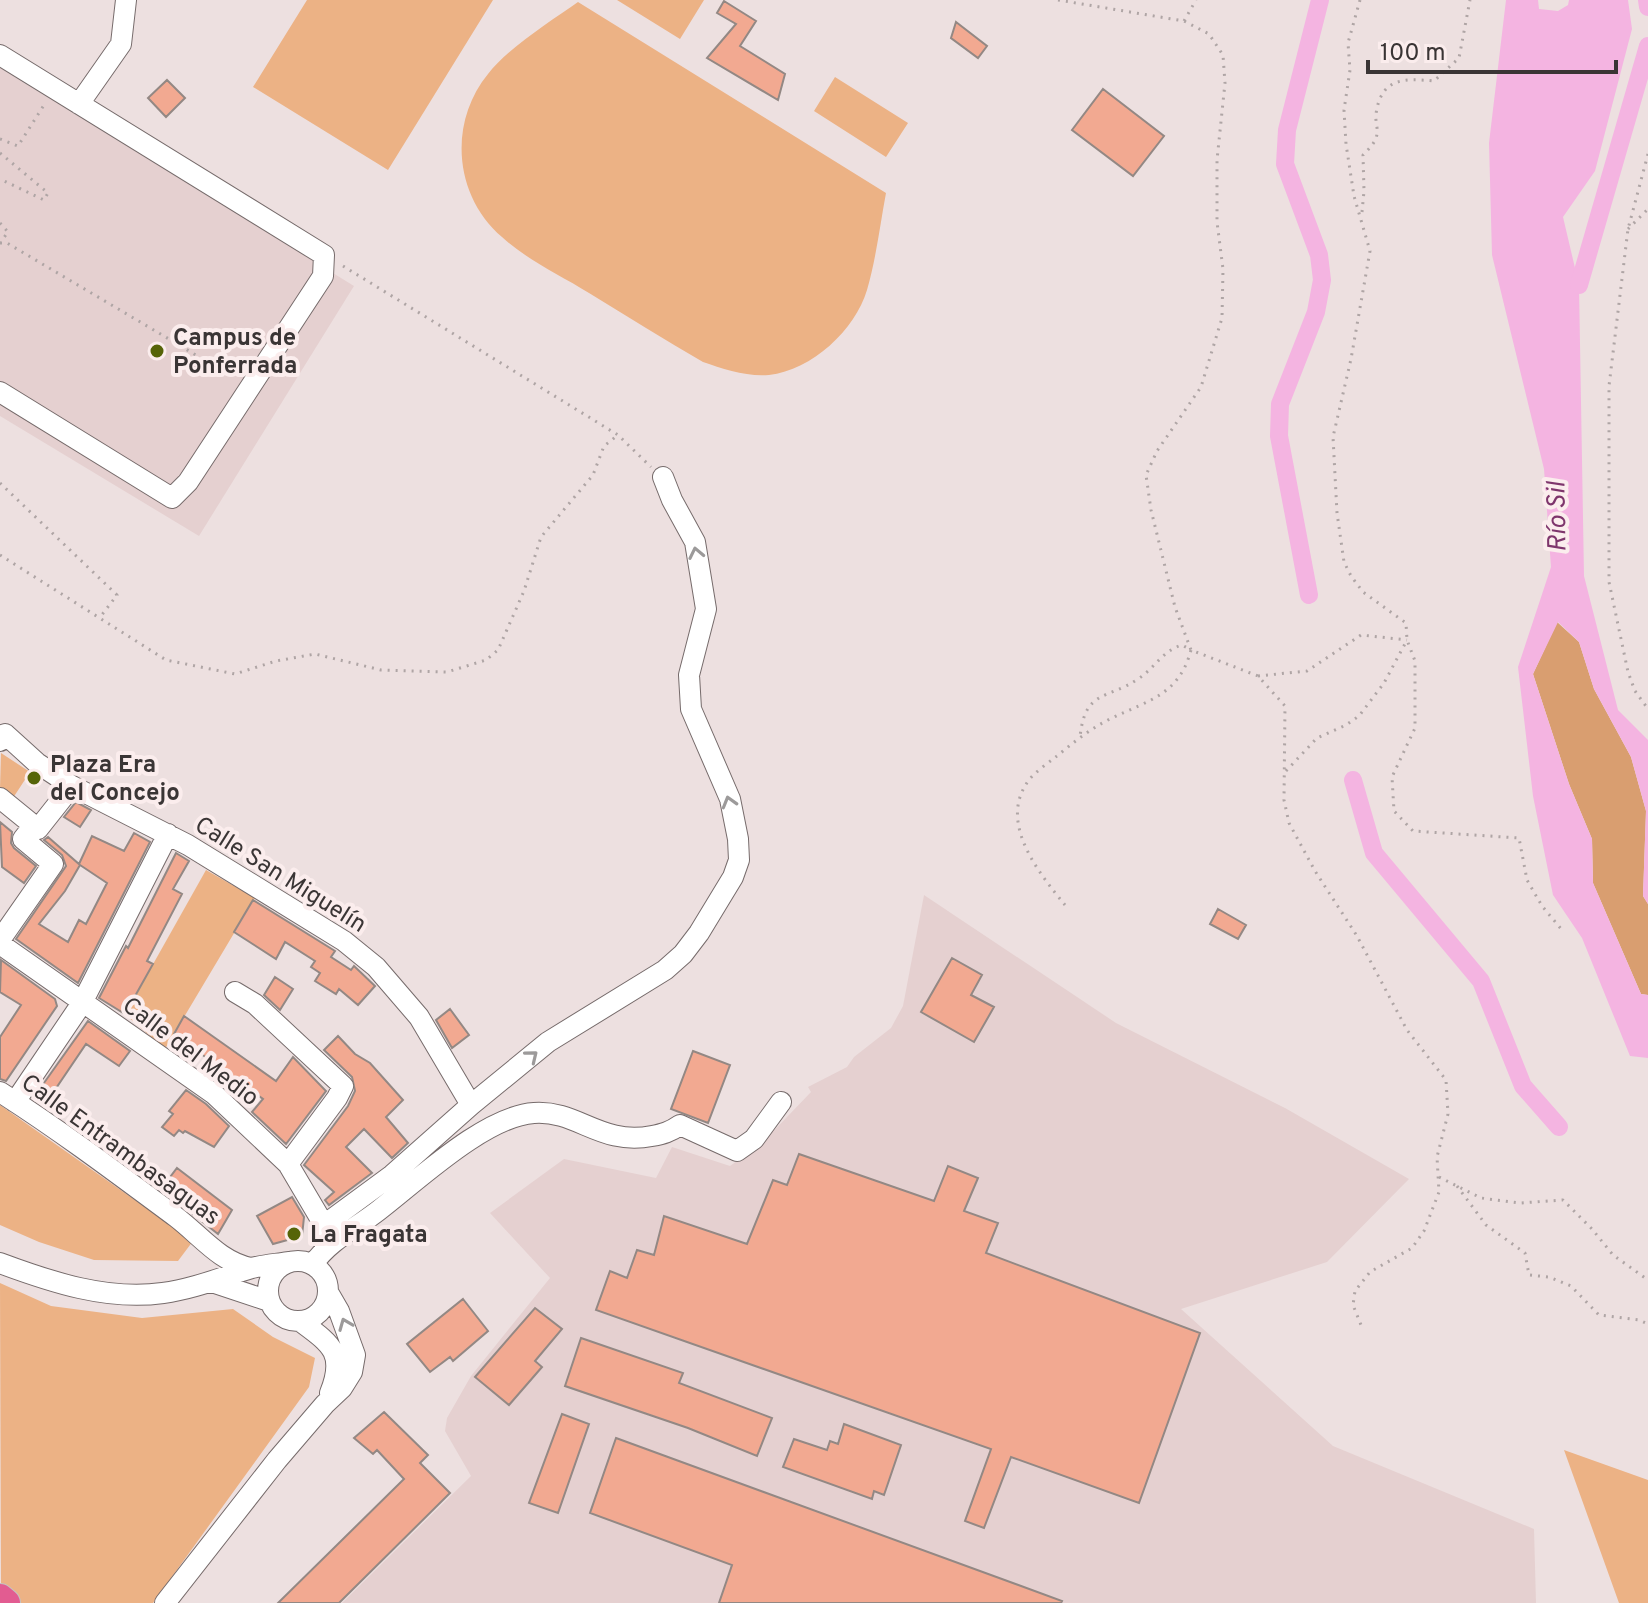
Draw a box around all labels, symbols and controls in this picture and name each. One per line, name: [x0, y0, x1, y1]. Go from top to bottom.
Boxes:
scale bar: [1368, 24, 1616, 74]
text: 100 m: [1380, 39, 1446, 69]
place label: Campus de Ponferrada: [173, 324, 297, 382]
marker: Campus de Ponferrada: [148, 342, 166, 360]
water label: Río Sil: [1541, 480, 1576, 553]
one-way arrow: [688, 546, 705, 560]
place label: Plaza Era del Concejo: [50, 751, 180, 809]
marker: Plaza Era del Concejo: [25, 769, 43, 787]
one-way arrow: [722, 795, 738, 809]
street label: Calle San Miguelín: [189, 811, 371, 941]
street label: Calle del Medio: [116, 991, 264, 1114]
one-way arrow: [523, 1051, 538, 1065]
street label: Calle Entrambasaguas: [15, 1068, 225, 1233]
place label: La Fragata: [310, 1221, 428, 1251]
marker: La Fragata: [285, 1225, 303, 1243]
one-way arrow: [338, 1318, 354, 1332]

